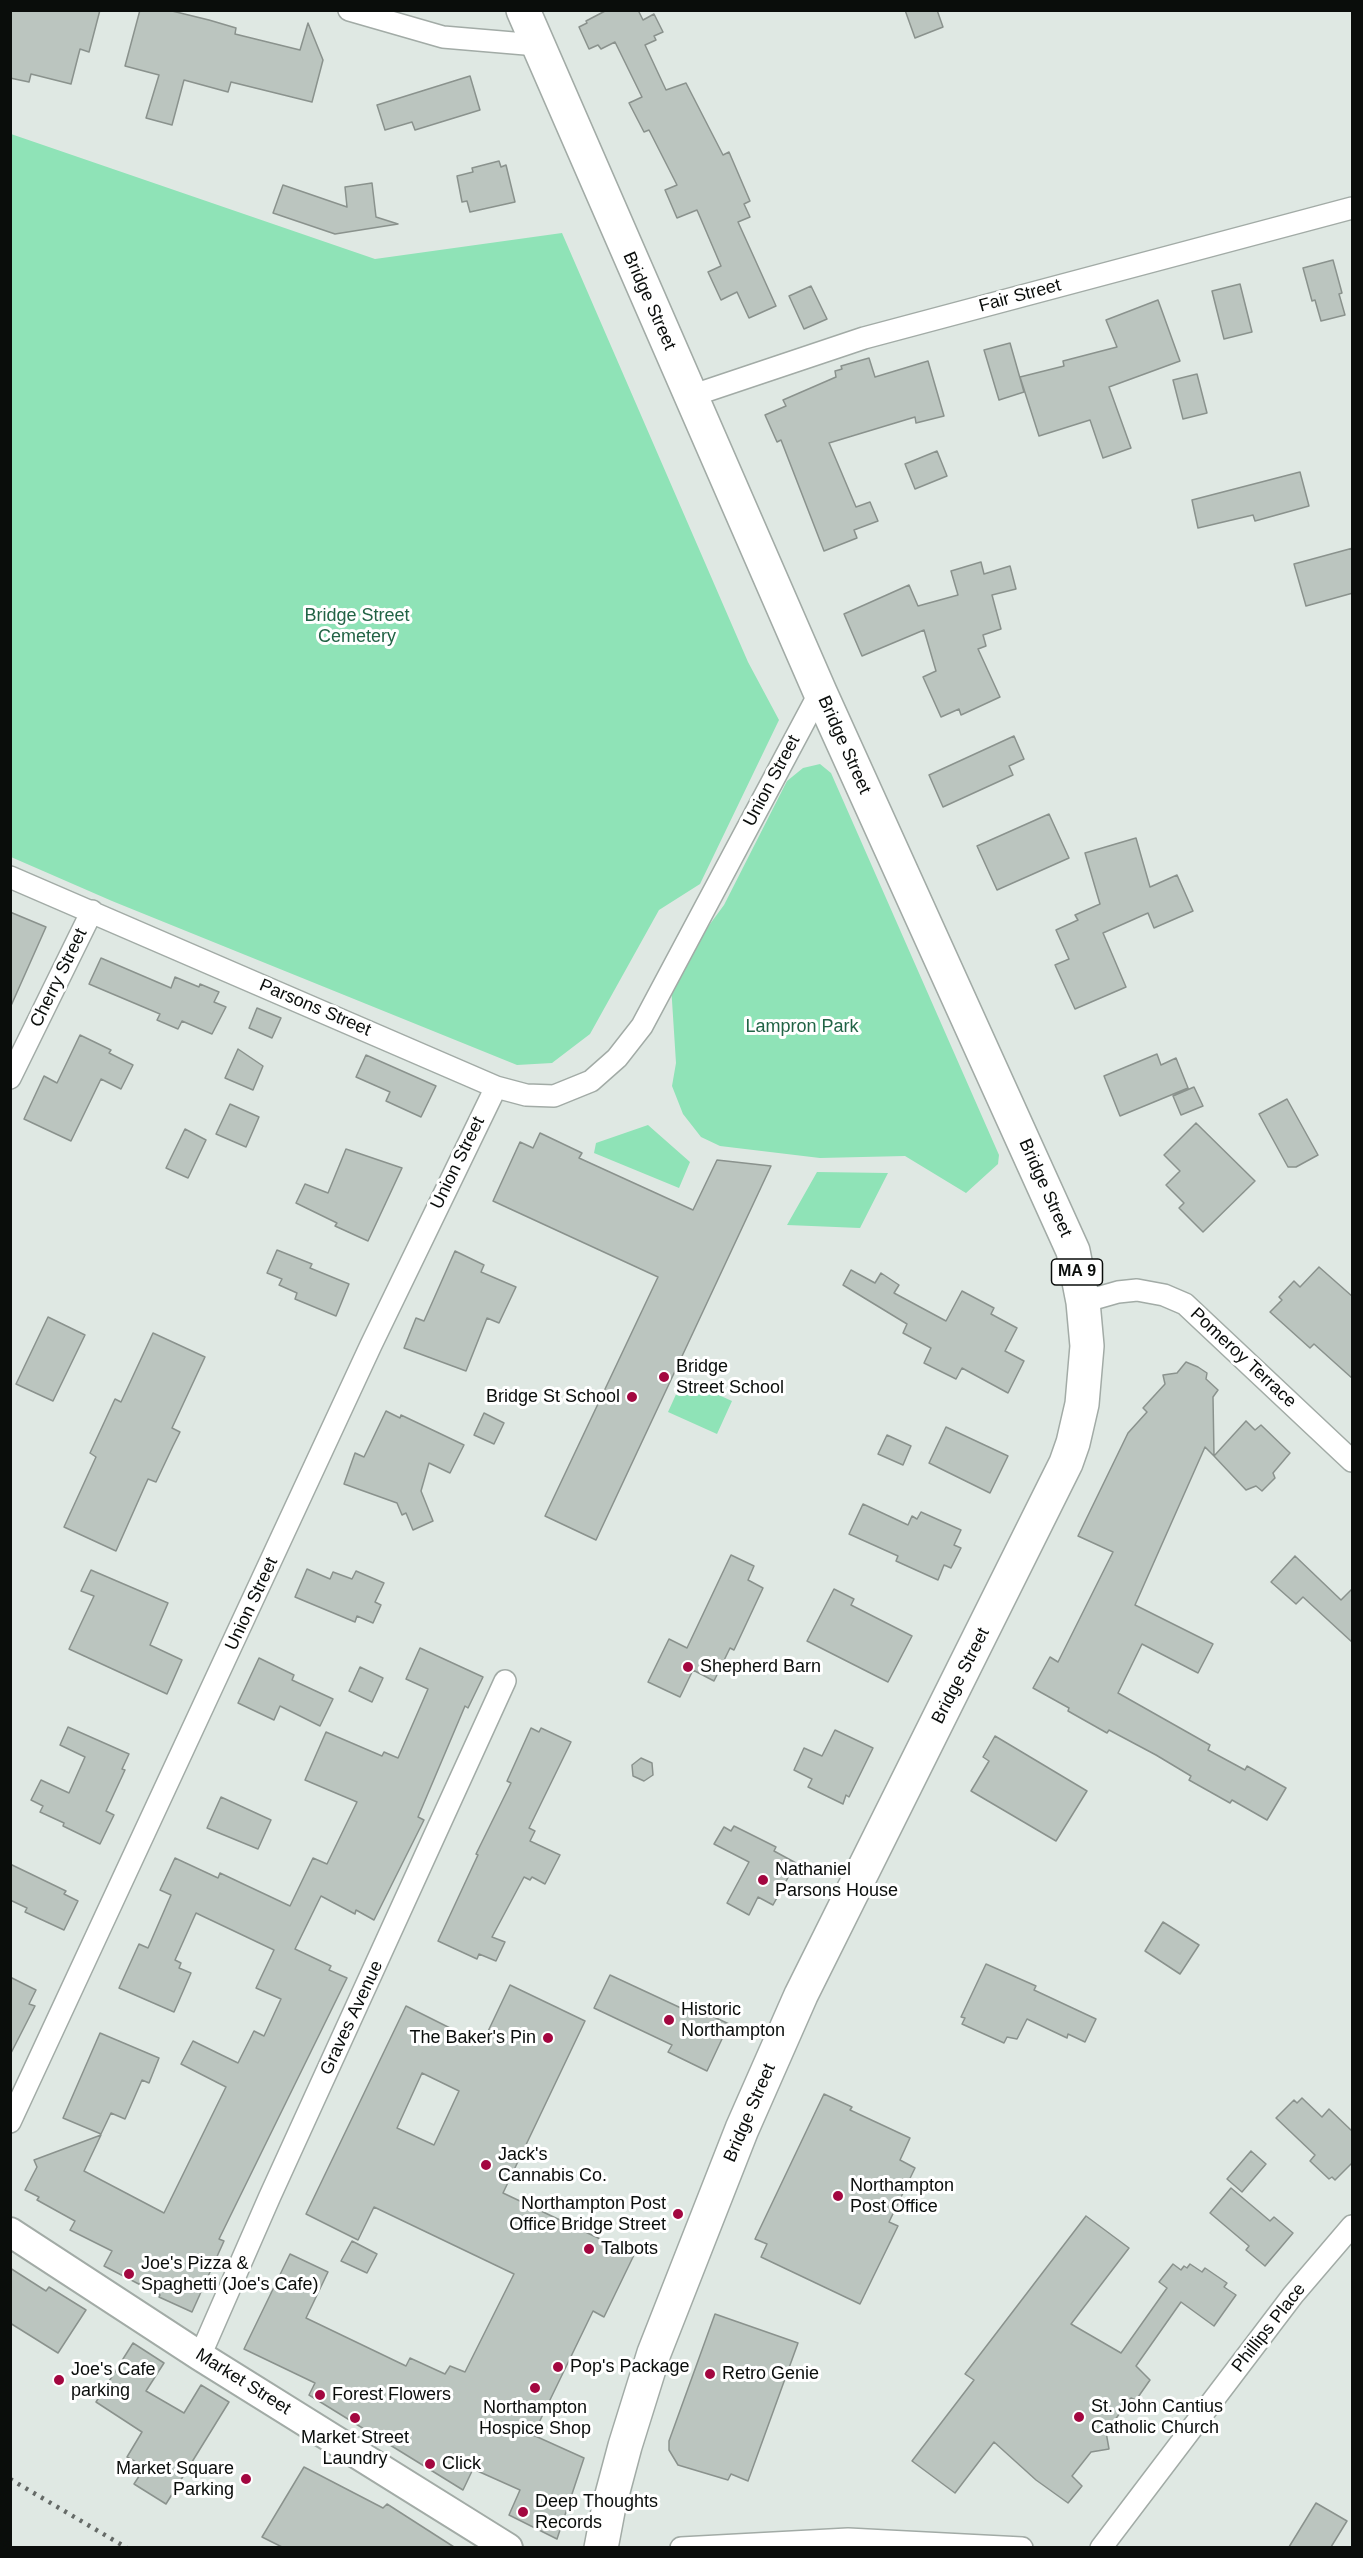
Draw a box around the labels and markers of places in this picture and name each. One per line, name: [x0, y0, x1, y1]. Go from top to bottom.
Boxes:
place label: Bridge Street School: [676, 1356, 784, 1398]
marker: Bridge Street School: [657, 1370, 671, 1384]
place label: Bridge St School: [486, 1386, 620, 1408]
marker: Bridge St School: [625, 1390, 639, 1404]
place label: Shepherd Barn: [700, 1656, 821, 1678]
marker: Shepherd Barn: [681, 1660, 695, 1674]
place label: Nathaniel Parsons House: [775, 1859, 898, 1902]
marker: Nathaniel Parsons House: [756, 1873, 770, 1887]
place label: Historic Northampton: [681, 1999, 785, 2042]
marker: Historic Northampton: [662, 2013, 676, 2027]
place label: The Baker's Pin: [410, 2027, 536, 2049]
marker: The Baker's Pin: [541, 2031, 555, 2045]
place label: Jack's Cannabis Co.: [498, 2144, 607, 2186]
marker: Jack's Cannabis Co.: [479, 2158, 493, 2172]
place label: Northampton Post Office: [850, 2175, 954, 2218]
marker: Northampton Post Office: [831, 2189, 845, 2203]
place label: Northampton Post Office Bridge Street: [509, 2193, 666, 2236]
marker: Northampton Post Office Bridge Street: [671, 2207, 685, 2221]
place label: Talbots: [601, 2238, 658, 2260]
marker: Talbots: [582, 2242, 596, 2256]
place label: Joe's Pizza & Spaghetti (Joe's Cafe): [141, 2253, 319, 2296]
marker: Joe's Pizza & Spaghetti (Joe's Cafe): [122, 2267, 136, 2281]
place label: Pop's Package: [570, 2356, 690, 2378]
place label: Joe's Cafe parking: [71, 2359, 155, 2402]
marker: Pop's Package: [551, 2360, 565, 2374]
place label: Retro Genie: [722, 2363, 819, 2385]
marker: Retro Genie: [703, 2367, 717, 2381]
marker: Joe's Cafe parking: [52, 2373, 66, 2387]
marker: Northampton Hospice Shop: [528, 2381, 542, 2395]
place label: Forest Flowers: [332, 2384, 451, 2406]
marker: Forest Flowers: [313, 2388, 327, 2402]
place label: St. John Cantius Catholic Church: [1091, 2396, 1223, 2438]
place label: Northampton Hospice Shop: [479, 2397, 591, 2440]
marker: St. John Cantius Catholic Church: [1072, 2410, 1086, 2424]
marker: Market Street Laundry: [348, 2411, 362, 2425]
place label: Market Street Laundry: [301, 2427, 409, 2470]
place label: Click: [442, 2453, 481, 2475]
marker: Click: [423, 2457, 437, 2471]
place label: Market Square Parking: [116, 2458, 234, 2500]
marker: Market Square Parking: [239, 2472, 253, 2486]
place label: Deep Thoughts Records: [535, 2491, 658, 2534]
marker: Deep Thoughts Records: [516, 2505, 530, 2519]

